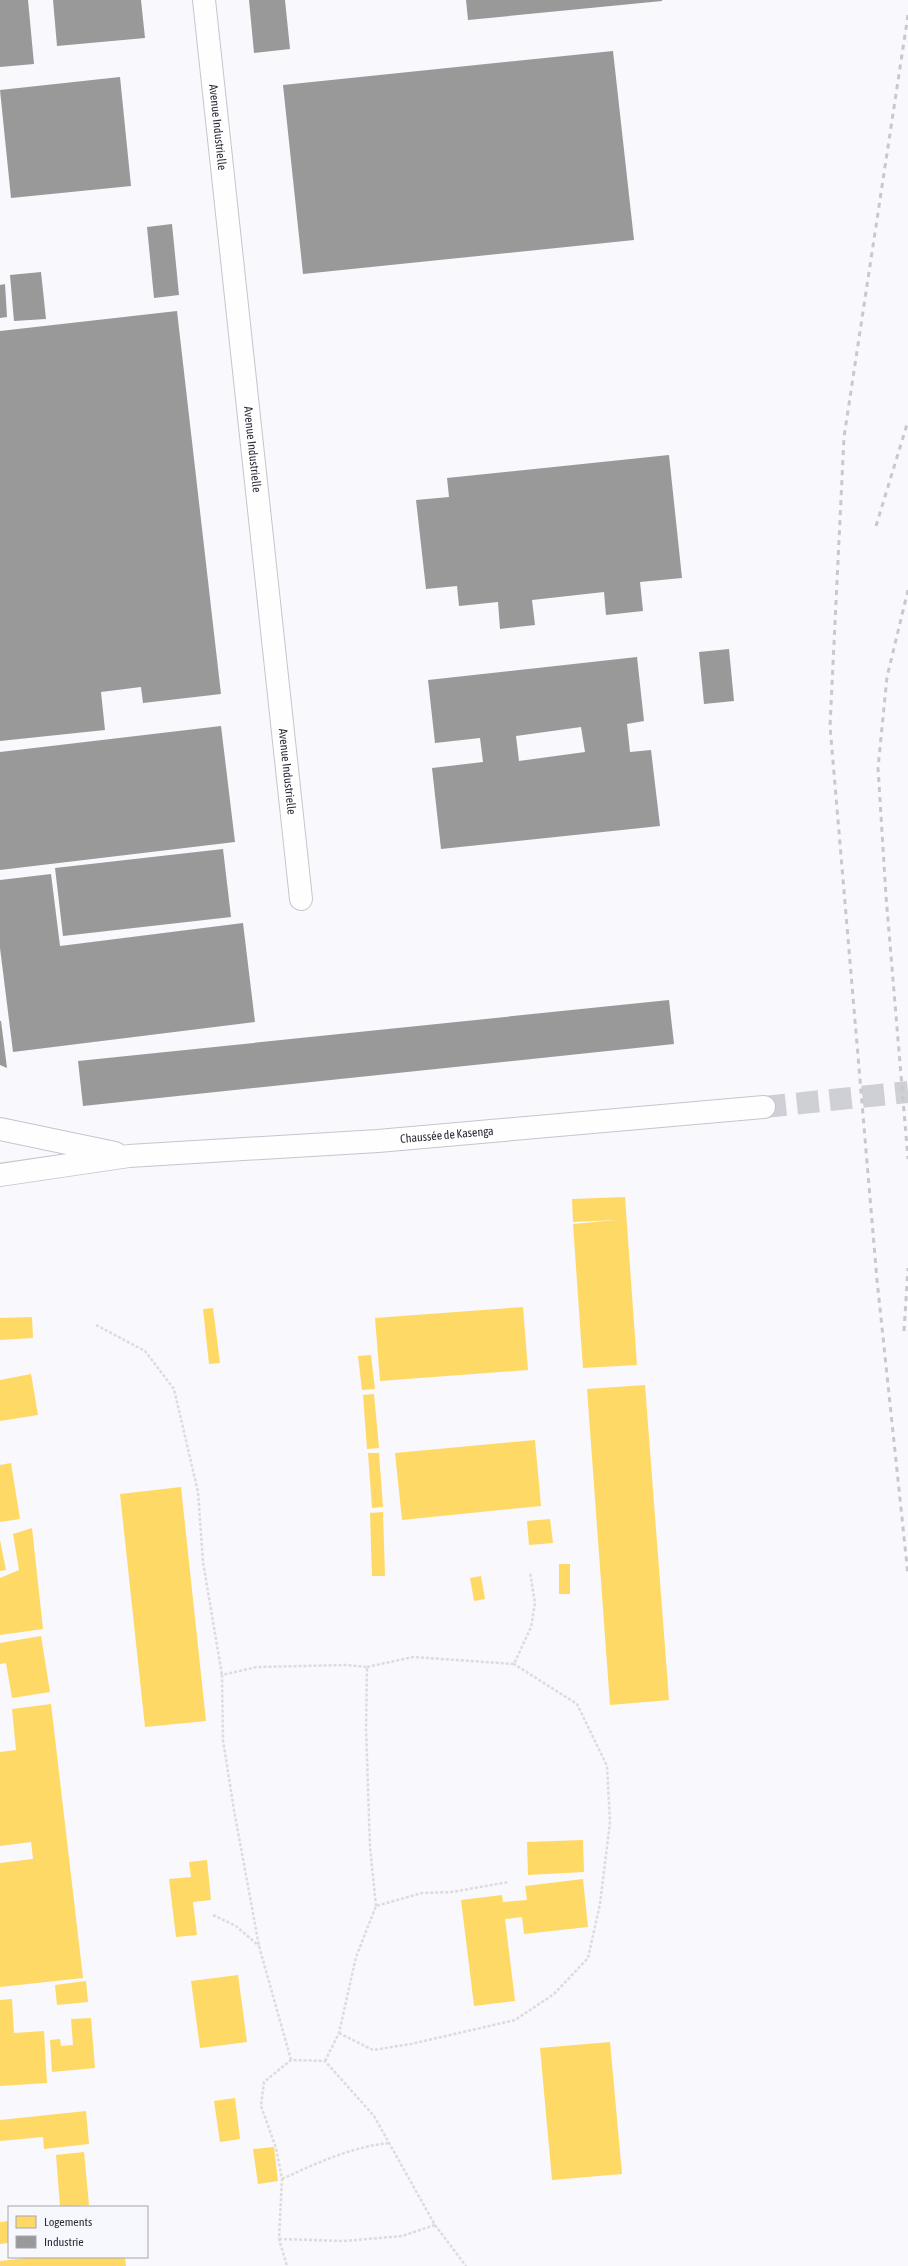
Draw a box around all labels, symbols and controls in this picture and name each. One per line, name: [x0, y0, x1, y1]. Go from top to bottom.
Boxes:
street label: Avenue Industrielle: [206, 84, 229, 171]
street label: Avenue Industrielle: [241, 406, 264, 493]
street label: Avenue Industrielle: [276, 728, 299, 815]
street label: Chaussée de Kasenga: [400, 1124, 494, 1146]
legend: [8, 2206, 148, 2258]
text: Logements: [44, 2215, 92, 2229]
text: Industrie: [44, 2235, 84, 2249]

